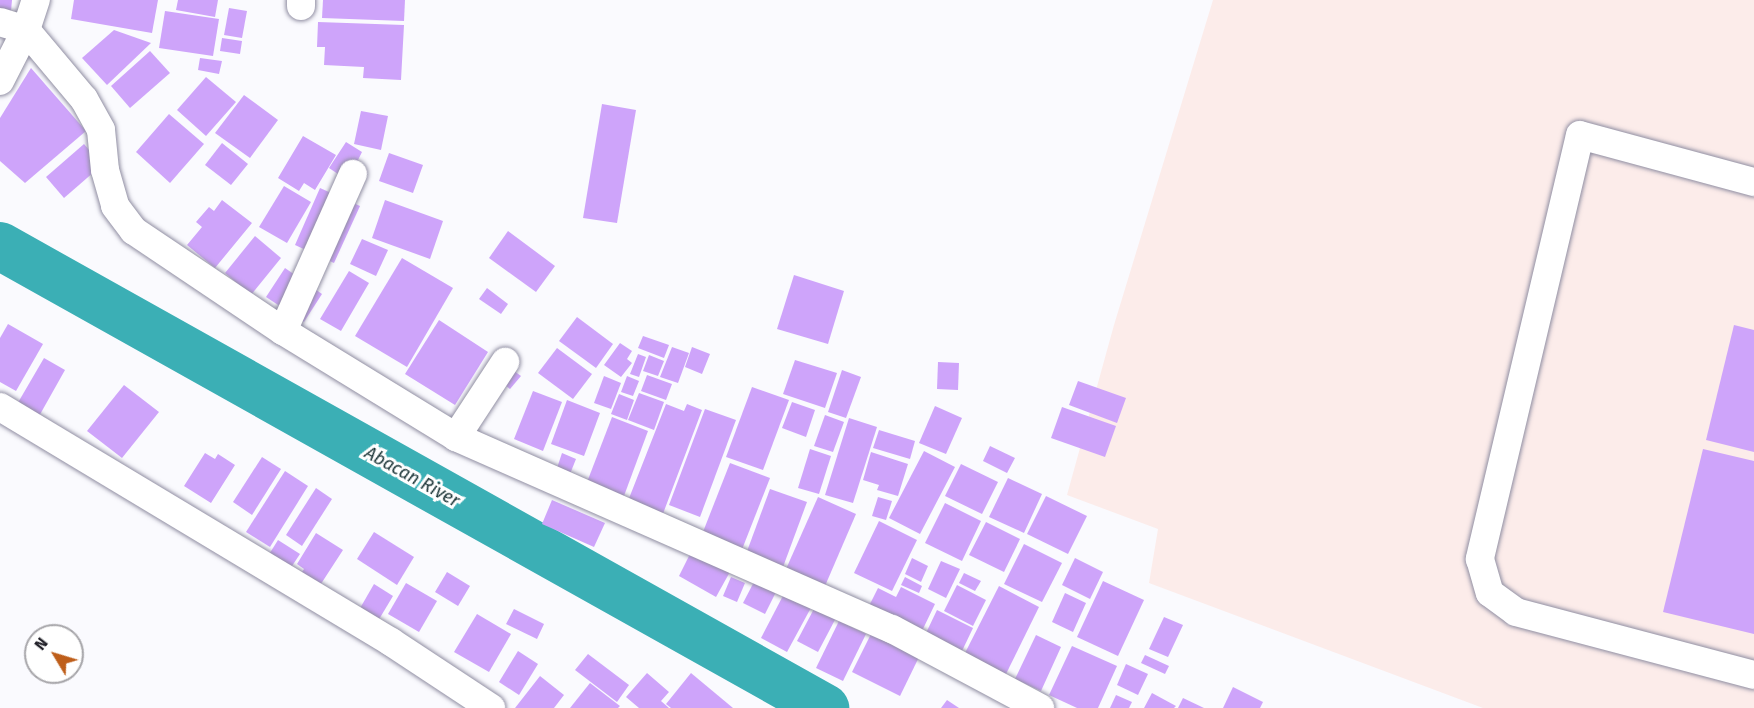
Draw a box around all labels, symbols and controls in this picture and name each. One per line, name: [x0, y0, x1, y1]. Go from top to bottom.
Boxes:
water label: Abacan River: [361, 442, 463, 512]
north arrow: [24, 624, 84, 684]
text: N: [30, 634, 52, 654]

